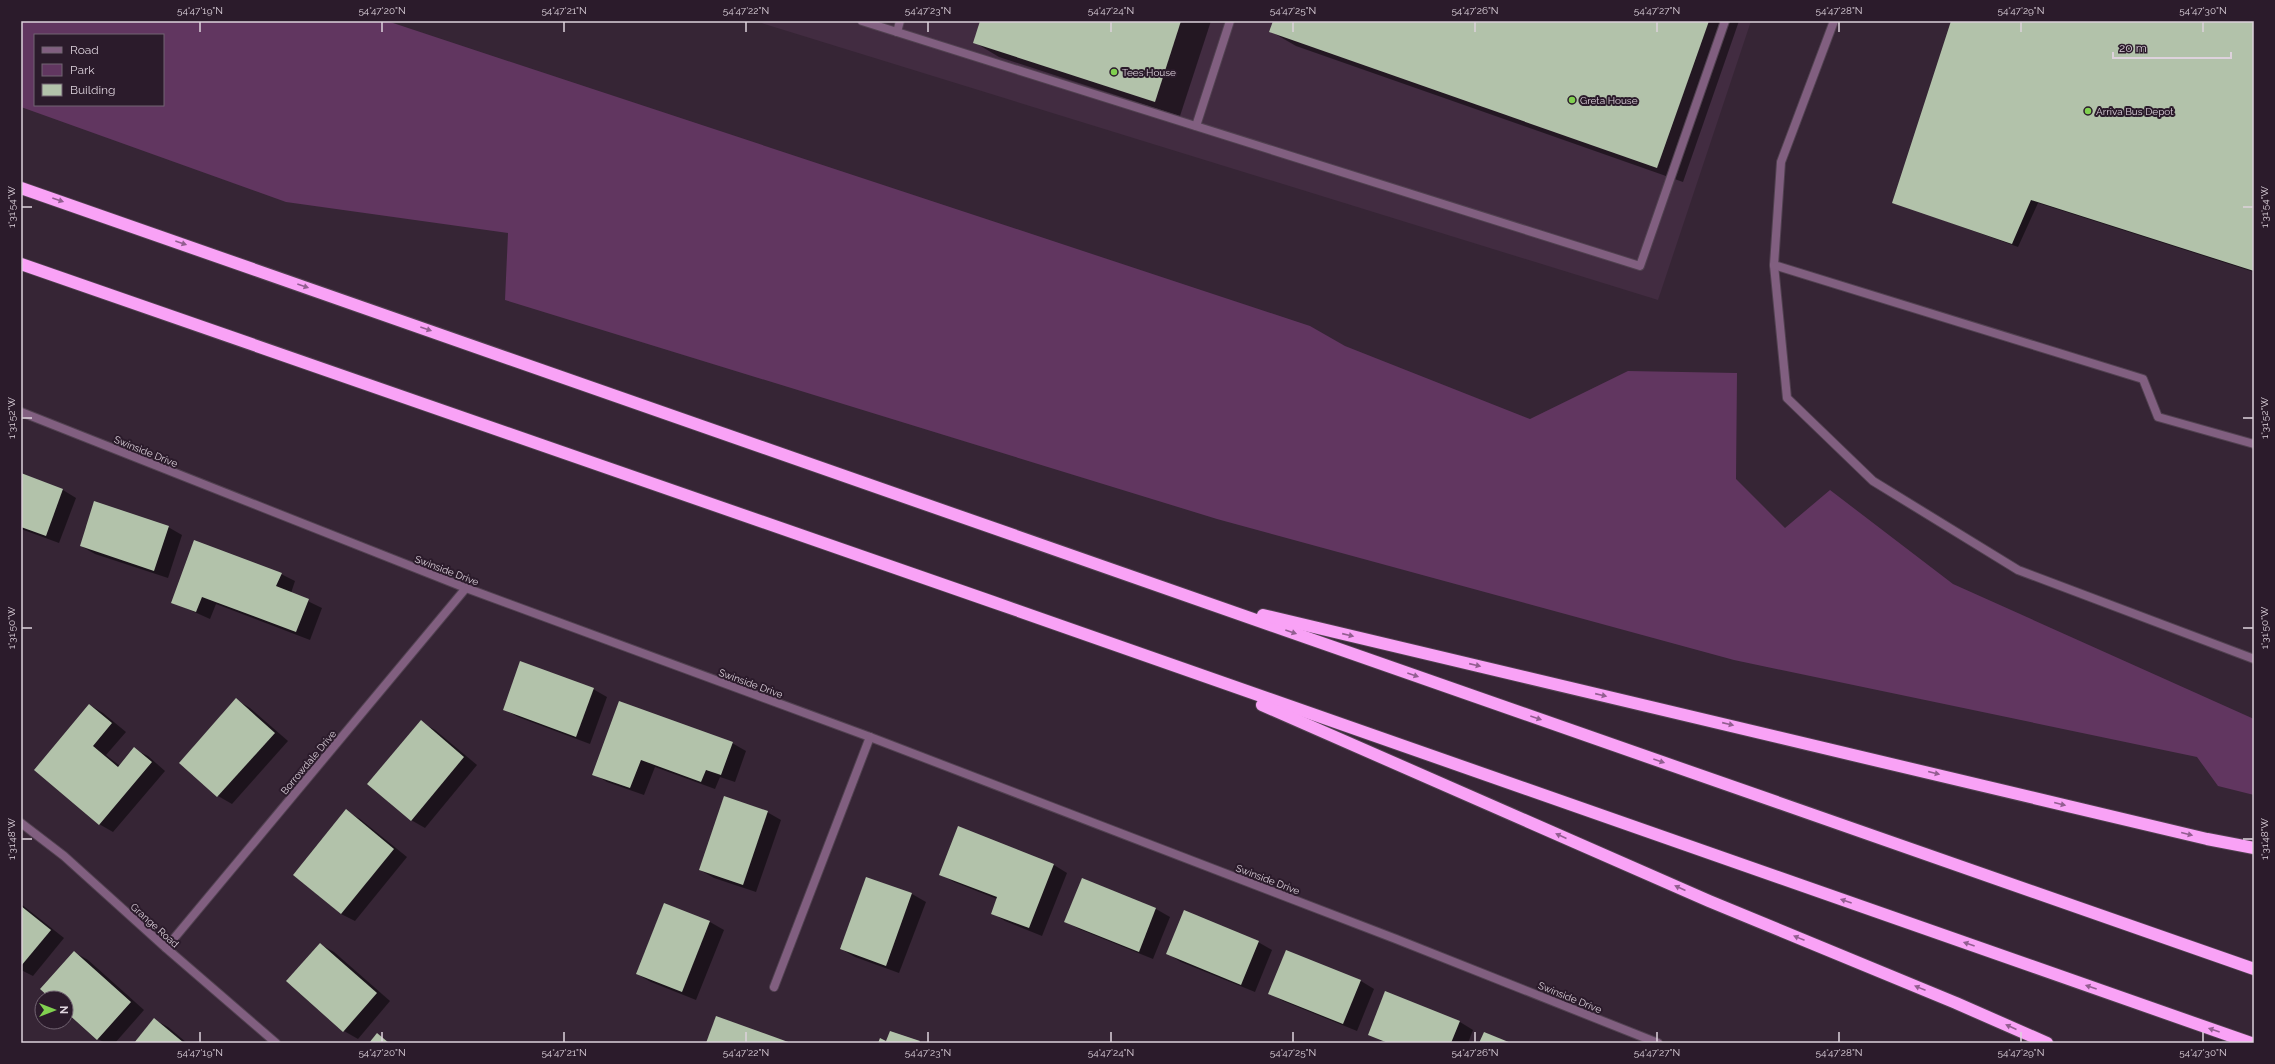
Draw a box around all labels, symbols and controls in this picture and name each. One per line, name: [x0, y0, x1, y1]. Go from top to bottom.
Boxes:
text: 54°47'19"N: [177, 5, 223, 16]
text: 54°47'20"N: [358, 5, 406, 16]
text: 54°47'21"N: [541, 5, 587, 16]
text: 54°47'22"N: [723, 5, 769, 16]
text: 54°47'23"N: [905, 5, 951, 16]
text: 54°47'24"N: [1088, 5, 1134, 16]
text: 54°47'25"N: [1270, 5, 1316, 16]
text: 54°47'26"N: [1451, 5, 1499, 16]
text: 54°47'27"N: [1634, 5, 1680, 16]
text: 54°47'28"N: [1815, 5, 1863, 16]
text: 54°47'29"N: [1998, 5, 2044, 16]
text: 54°47'30"N: [2179, 5, 2227, 16]
legend: [34, 34, 164, 106]
scale bar: [2113, 34, 2231, 60]
text: 20 m: [2119, 41, 2147, 55]
text: Road: [70, 43, 99, 57]
text: Park: [70, 63, 95, 77]
marker: Tees House: [1109, 67, 1119, 77]
place label: Tees House: [1122, 67, 1176, 78]
text: Building: [70, 83, 116, 97]
marker: Greta House: [1567, 95, 1577, 105]
place label: Greta House: [1580, 95, 1638, 106]
marker: Arriva Bus Depot: [2083, 106, 2093, 116]
place label: Arriva Bus Depot: [2096, 106, 2174, 117]
text: 1°31'54"W: [6, 185, 17, 228]
text: 1°31'54"W: [2259, 185, 2270, 228]
one-way arrow: [52, 197, 64, 203]
one-way arrow: [175, 240, 187, 246]
one-way arrow: [298, 283, 310, 289]
one-way arrow: [420, 326, 432, 332]
text: 1°31'52"W: [6, 397, 17, 439]
text: 1°31'52"W: [2259, 397, 2270, 439]
street label: Swinside Drive: [112, 434, 179, 469]
street label: Swinside Drive: [413, 553, 480, 588]
text: 1°31'50"W: [6, 606, 17, 649]
text: 1°31'50"W: [2259, 606, 2270, 649]
one-way arrow: [1285, 629, 1297, 635]
one-way arrow: [1342, 633, 1354, 639]
one-way arrow: [1469, 662, 1481, 668]
street label: Swinside Drive: [717, 667, 785, 700]
one-way arrow: [1408, 672, 1420, 678]
one-way arrow: [1595, 692, 1607, 698]
one-way arrow: [1531, 715, 1543, 721]
one-way arrow: [1721, 722, 1734, 728]
street label: Borrowdale Drive: [278, 728, 338, 796]
one-way arrow: [1653, 758, 1665, 764]
one-way arrow: [1928, 771, 1940, 777]
one-way arrow: [2054, 801, 2067, 807]
text: 1°31'48"W: [6, 817, 17, 860]
text: 1°31'48"W: [2259, 817, 2270, 860]
one-way arrow: [2181, 832, 2193, 838]
one-way arrow: [1555, 833, 1566, 839]
street label: Swinside Drive: [1234, 862, 1301, 897]
one-way arrow: [1673, 885, 1685, 891]
one-way arrow: [1840, 898, 1852, 904]
street label: Grange Road: [128, 901, 181, 950]
one-way arrow: [1793, 935, 1805, 941]
one-way arrow: [1962, 941, 1974, 947]
street label: Swinside Drive: [1536, 980, 1603, 1015]
one-way arrow: [2085, 984, 2097, 990]
one-way arrow: [1914, 985, 1925, 991]
north arrow: [34, 990, 74, 1030]
text: N: [57, 1006, 70, 1014]
one-way arrow: [2005, 1024, 2017, 1030]
one-way arrow: [2208, 1027, 2220, 1033]
text: 54°47'19"N: [177, 1047, 223, 1058]
text: 54°47'20"N: [358, 1047, 406, 1058]
text: 54°47'21"N: [541, 1047, 587, 1058]
text: 54°47'22"N: [723, 1047, 769, 1058]
text: 54°47'23"N: [905, 1047, 951, 1058]
text: 54°47'24"N: [1088, 1047, 1134, 1058]
text: 54°47'25"N: [1270, 1047, 1316, 1058]
text: 54°47'26"N: [1451, 1047, 1499, 1058]
text: 54°47'27"N: [1634, 1047, 1680, 1058]
text: 54°47'28"N: [1815, 1047, 1863, 1058]
text: 54°47'29"N: [1998, 1047, 2044, 1058]
text: 54°47'30"N: [2179, 1047, 2227, 1058]

